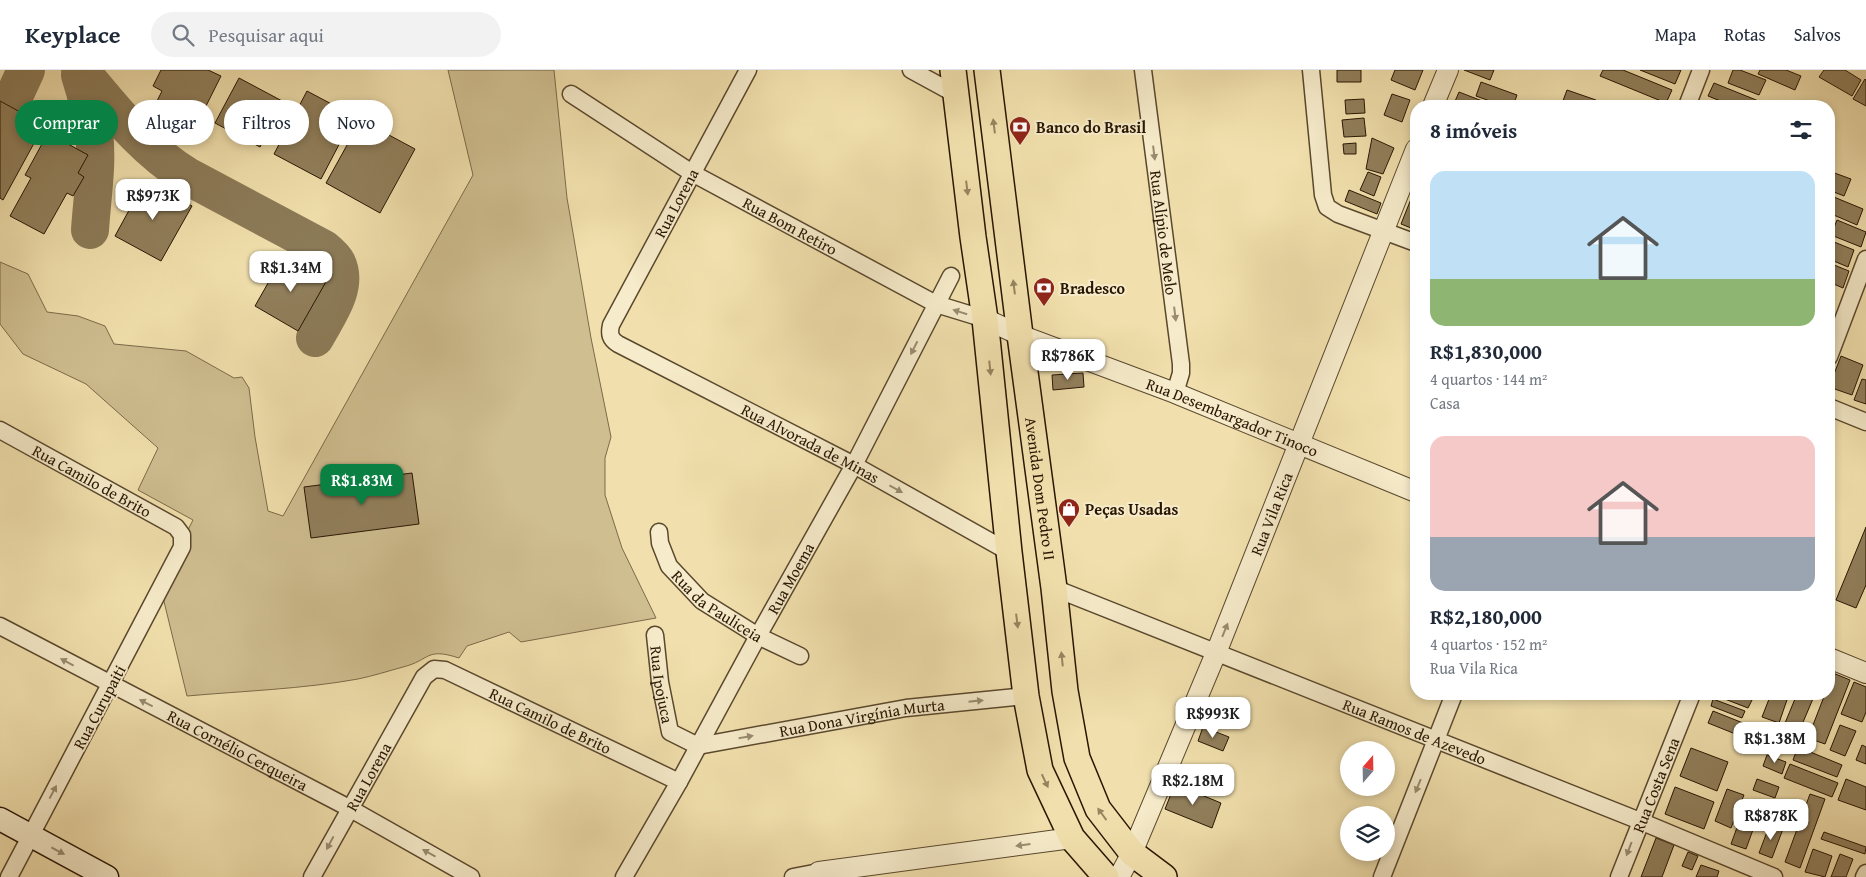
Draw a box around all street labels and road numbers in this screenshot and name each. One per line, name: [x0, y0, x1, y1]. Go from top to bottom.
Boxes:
street label: Rua Lorena: [648, 164, 704, 242]
street label: Rua Alípio de Melo: [1144, 169, 1184, 296]
street label: Rua Bom Retiro: [739, 191, 842, 261]
street label: Rua Desembargador Tinoco: [1143, 371, 1322, 463]
street label: Rua Alvorada de Minas: [737, 397, 884, 489]
street label: Avenida Dom Pedro II: [1019, 415, 1062, 562]
street label: Rua Camilo de Brito: [28, 438, 156, 523]
street label: Rua Vila Rica: [1244, 468, 1299, 559]
street label: Rua Moema: [761, 538, 820, 618]
street label: Rua da Pauliceia: [666, 564, 768, 648]
street label: Rua Ipojuca: [644, 645, 680, 726]
street label: Rua Curupaiti: [67, 660, 132, 753]
street label: Rua Camilo de Brito: [485, 681, 615, 760]
street label: Rua Dona Virgínia Murta: [777, 692, 946, 743]
street label: Rua Ramos de Azevedo: [1339, 692, 1490, 771]
street label: Rua Cornélio Cerqueira: [163, 703, 312, 797]
street label: Rua Costa Sena: [1626, 733, 1686, 836]
street label: Rua Lorena: [339, 738, 397, 815]

